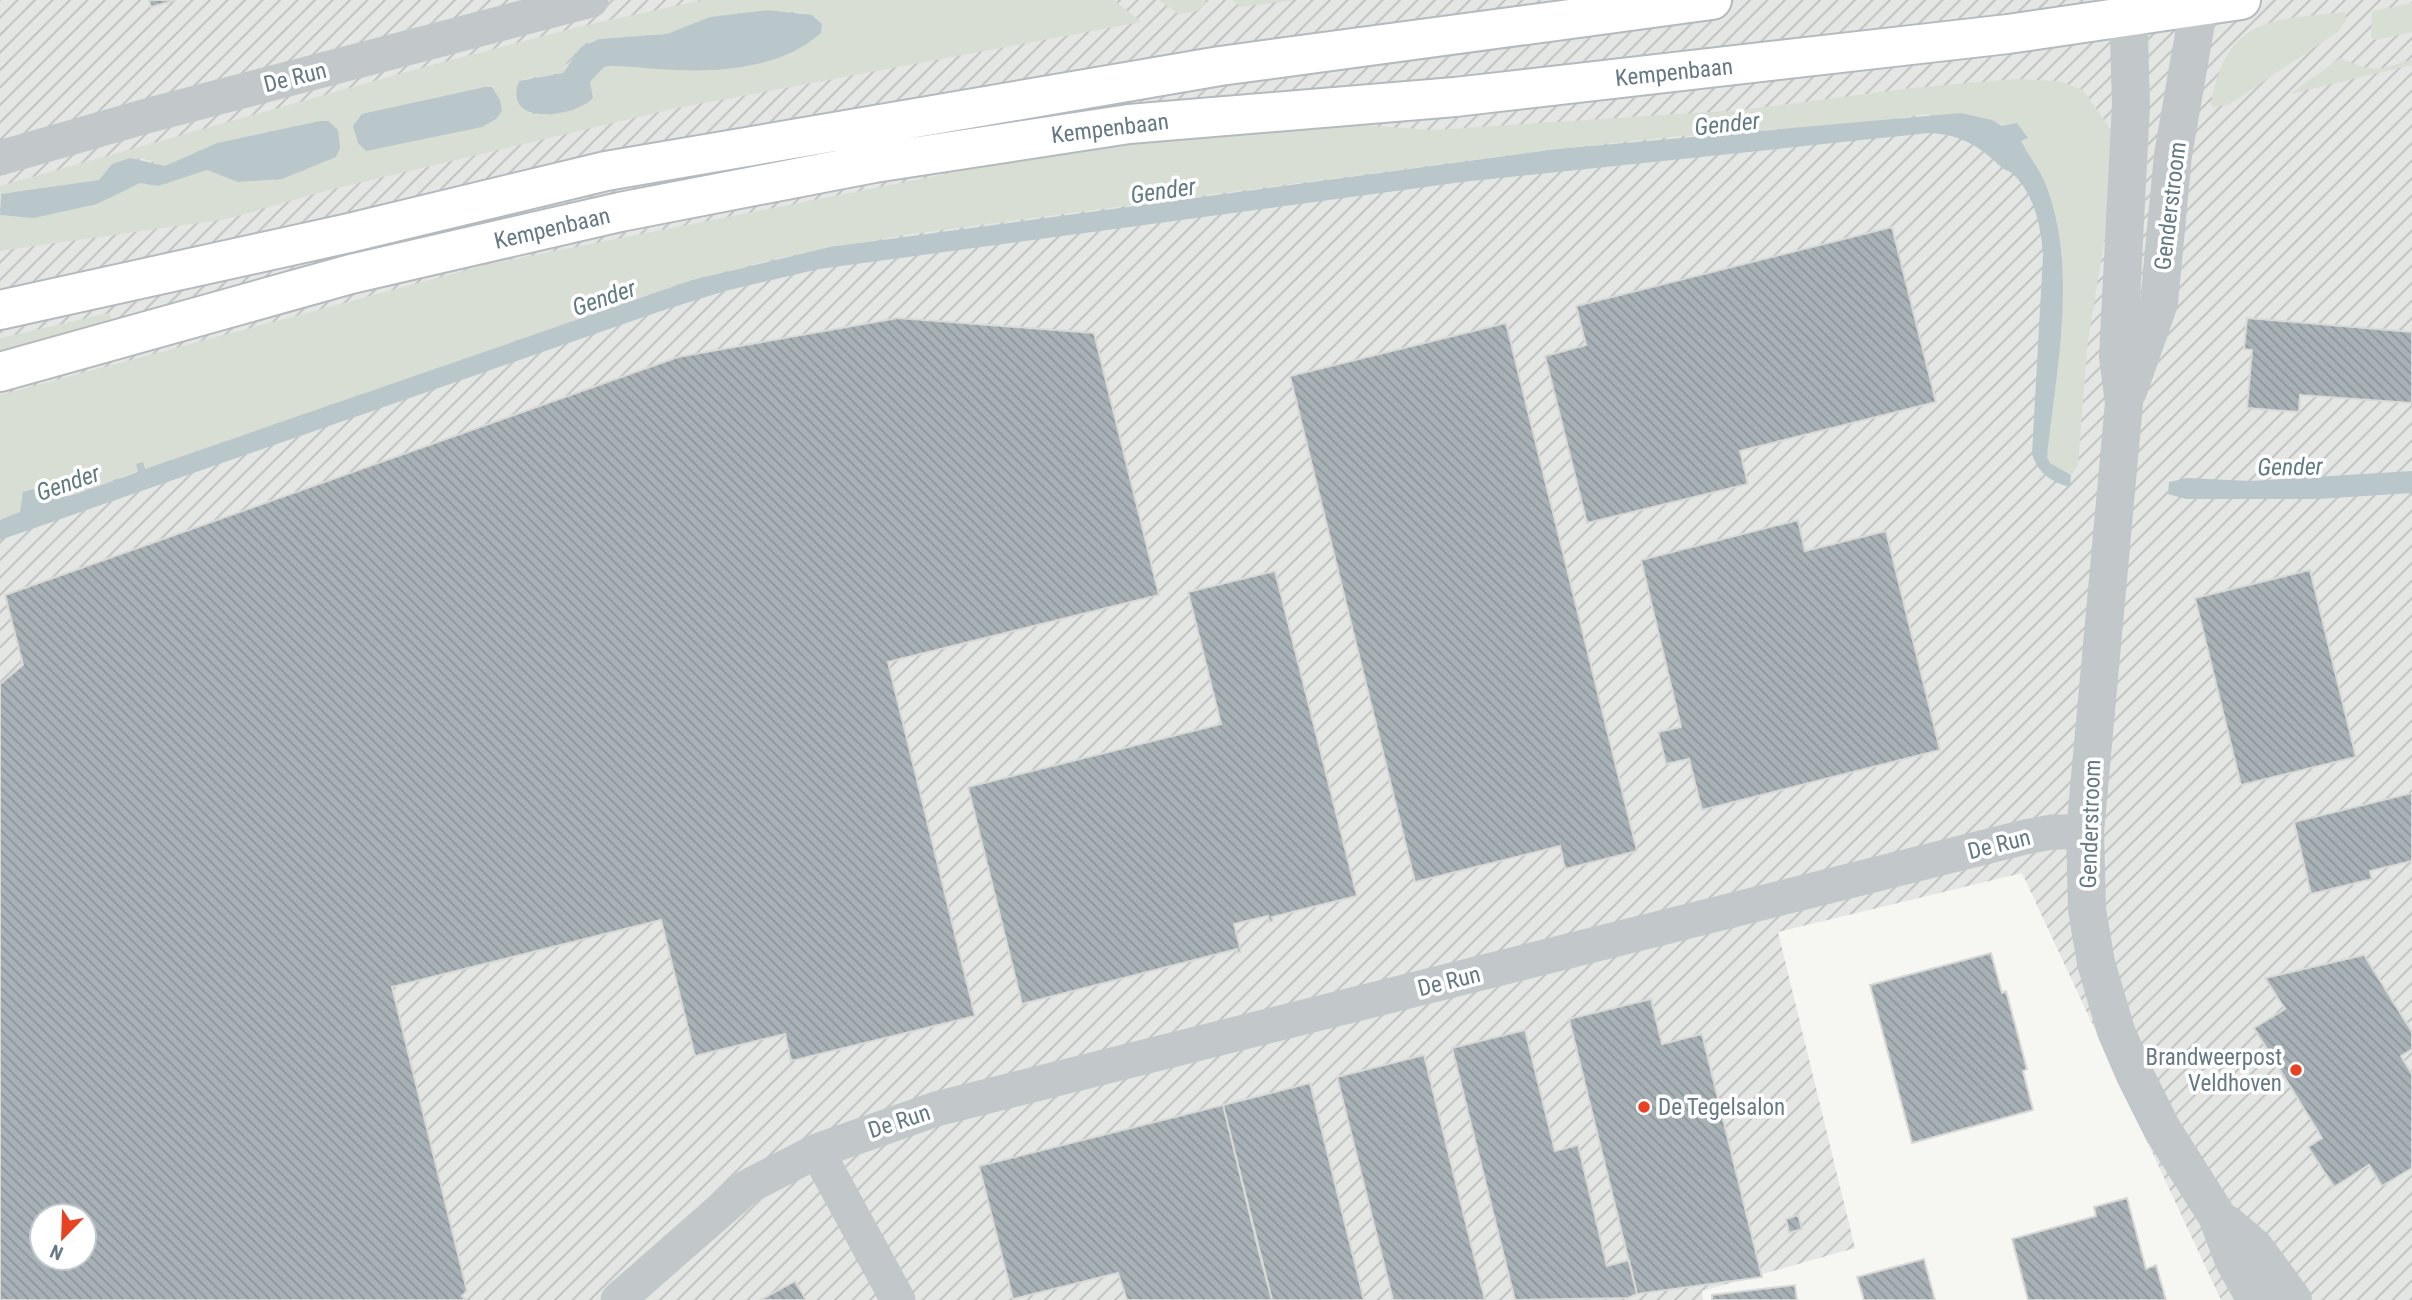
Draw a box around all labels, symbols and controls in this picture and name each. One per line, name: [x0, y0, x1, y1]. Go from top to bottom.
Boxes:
street label: Kempenbaan: [1614, 53, 1734, 92]
street label: De Run: [261, 57, 329, 98]
water label: Gender: [1693, 107, 1762, 141]
street label: Kempenbaan: [1050, 108, 1170, 149]
street label: Genderstroom: [2149, 140, 2192, 272]
water label: Gender: [1129, 172, 1198, 209]
street label: Kempenbaan: [492, 202, 613, 255]
water label: Gender: [568, 274, 640, 322]
water label: Gender: [2257, 452, 2324, 482]
water label: Gender: [32, 459, 104, 507]
street label: Genderstroom: [2075, 759, 2106, 889]
street label: De Run: [1965, 824, 2033, 865]
street label: De Run: [1415, 961, 1483, 1002]
place label: Brandweerpost Veldhoven: [2146, 1044, 2282, 1097]
marker: Brandweerpost Veldhoven: [2288, 1062, 2304, 1078]
place label: De Tegelsalon: [1658, 1094, 1785, 1121]
street label: De Run: [865, 1099, 934, 1144]
marker: De Tegelsalon: [1636, 1099, 1652, 1115]
north arrow: [28, 1202, 98, 1272]
text: N: [47, 1239, 66, 1265]

